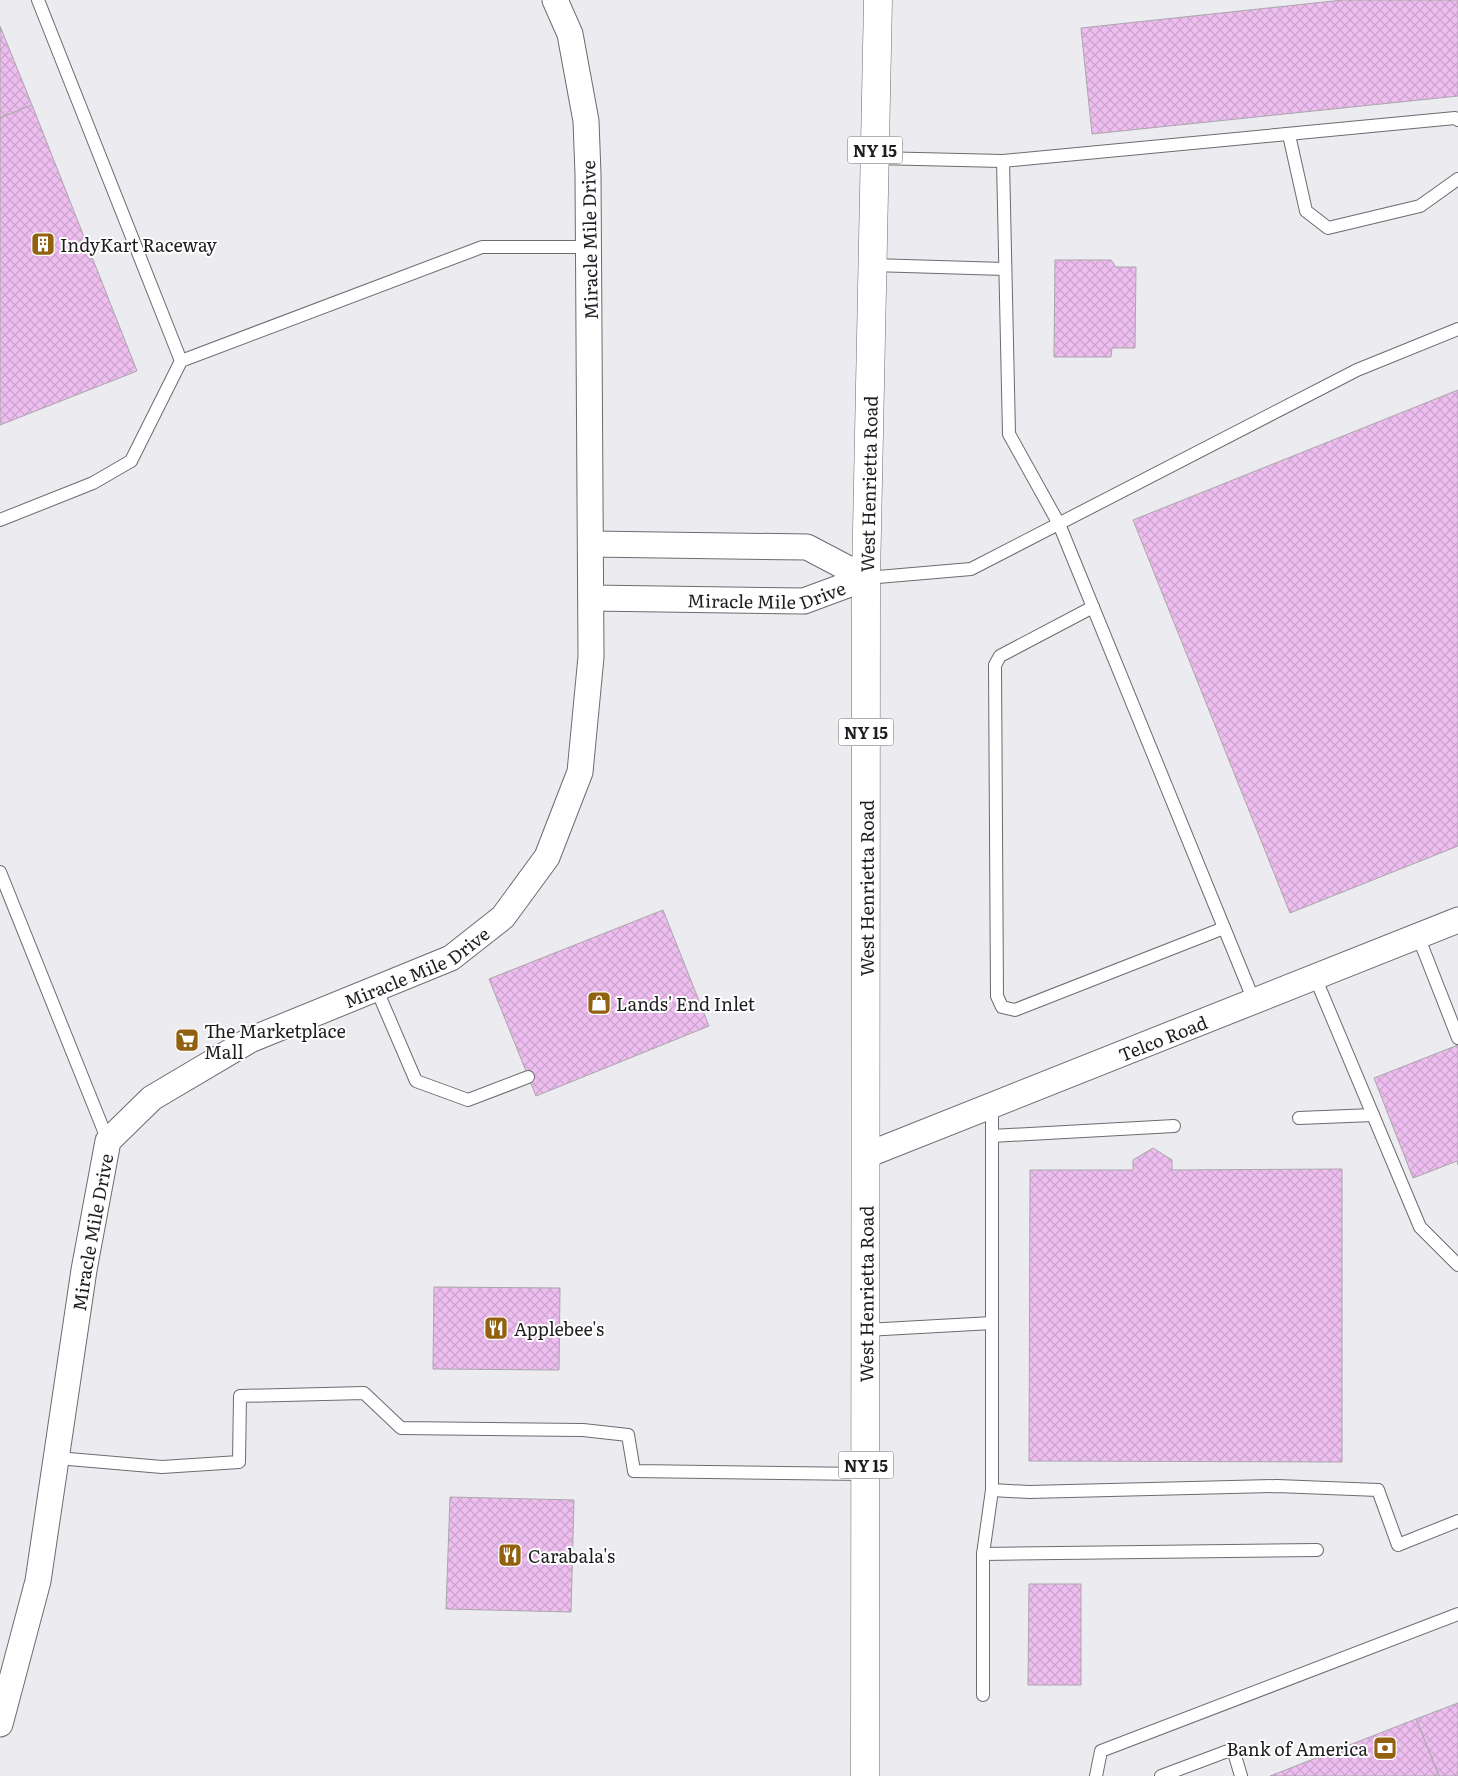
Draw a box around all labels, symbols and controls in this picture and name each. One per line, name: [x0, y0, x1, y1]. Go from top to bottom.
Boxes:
road number: NY 15: [848, 136, 902, 164]
street label: Miracle Mile Drive: [574, 160, 604, 320]
building icon: IndyKart Raceway: [30, 231, 56, 257]
place label: IndyKart Raceway: [60, 231, 218, 258]
street label: West Henrietta Road: [853, 395, 883, 573]
street label: Miracle Mile Drive: [687, 573, 849, 615]
road number: NY 15: [838, 719, 894, 746]
street label: West Henrietta Road: [852, 800, 879, 976]
street label: Miracle Mile Drive: [340, 920, 495, 1014]
shop icon: Lands' End Inlet: [586, 990, 612, 1016]
place label: Lands' End Inlet: [616, 990, 756, 1017]
street label: Telco Road: [1114, 1008, 1211, 1067]
place label: The Marketplace Mall: [204, 1017, 346, 1065]
supermarket icon: The Marketplace Mall: [174, 1027, 200, 1053]
street label: Miracle Mile Drive: [65, 1151, 119, 1313]
street label: West Henrietta Road: [852, 1206, 879, 1382]
restaurant icon: Applebee's: [483, 1315, 509, 1341]
place label: Applebee's: [514, 1315, 604, 1342]
road number: NY 15: [838, 1452, 894, 1478]
restaurant icon: Carabala's: [497, 1542, 523, 1568]
place label: Carabala's: [528, 1542, 615, 1569]
place label: Bank of America: [1226, 1735, 1368, 1762]
bank icon: Bank of America: [1372, 1735, 1398, 1761]

